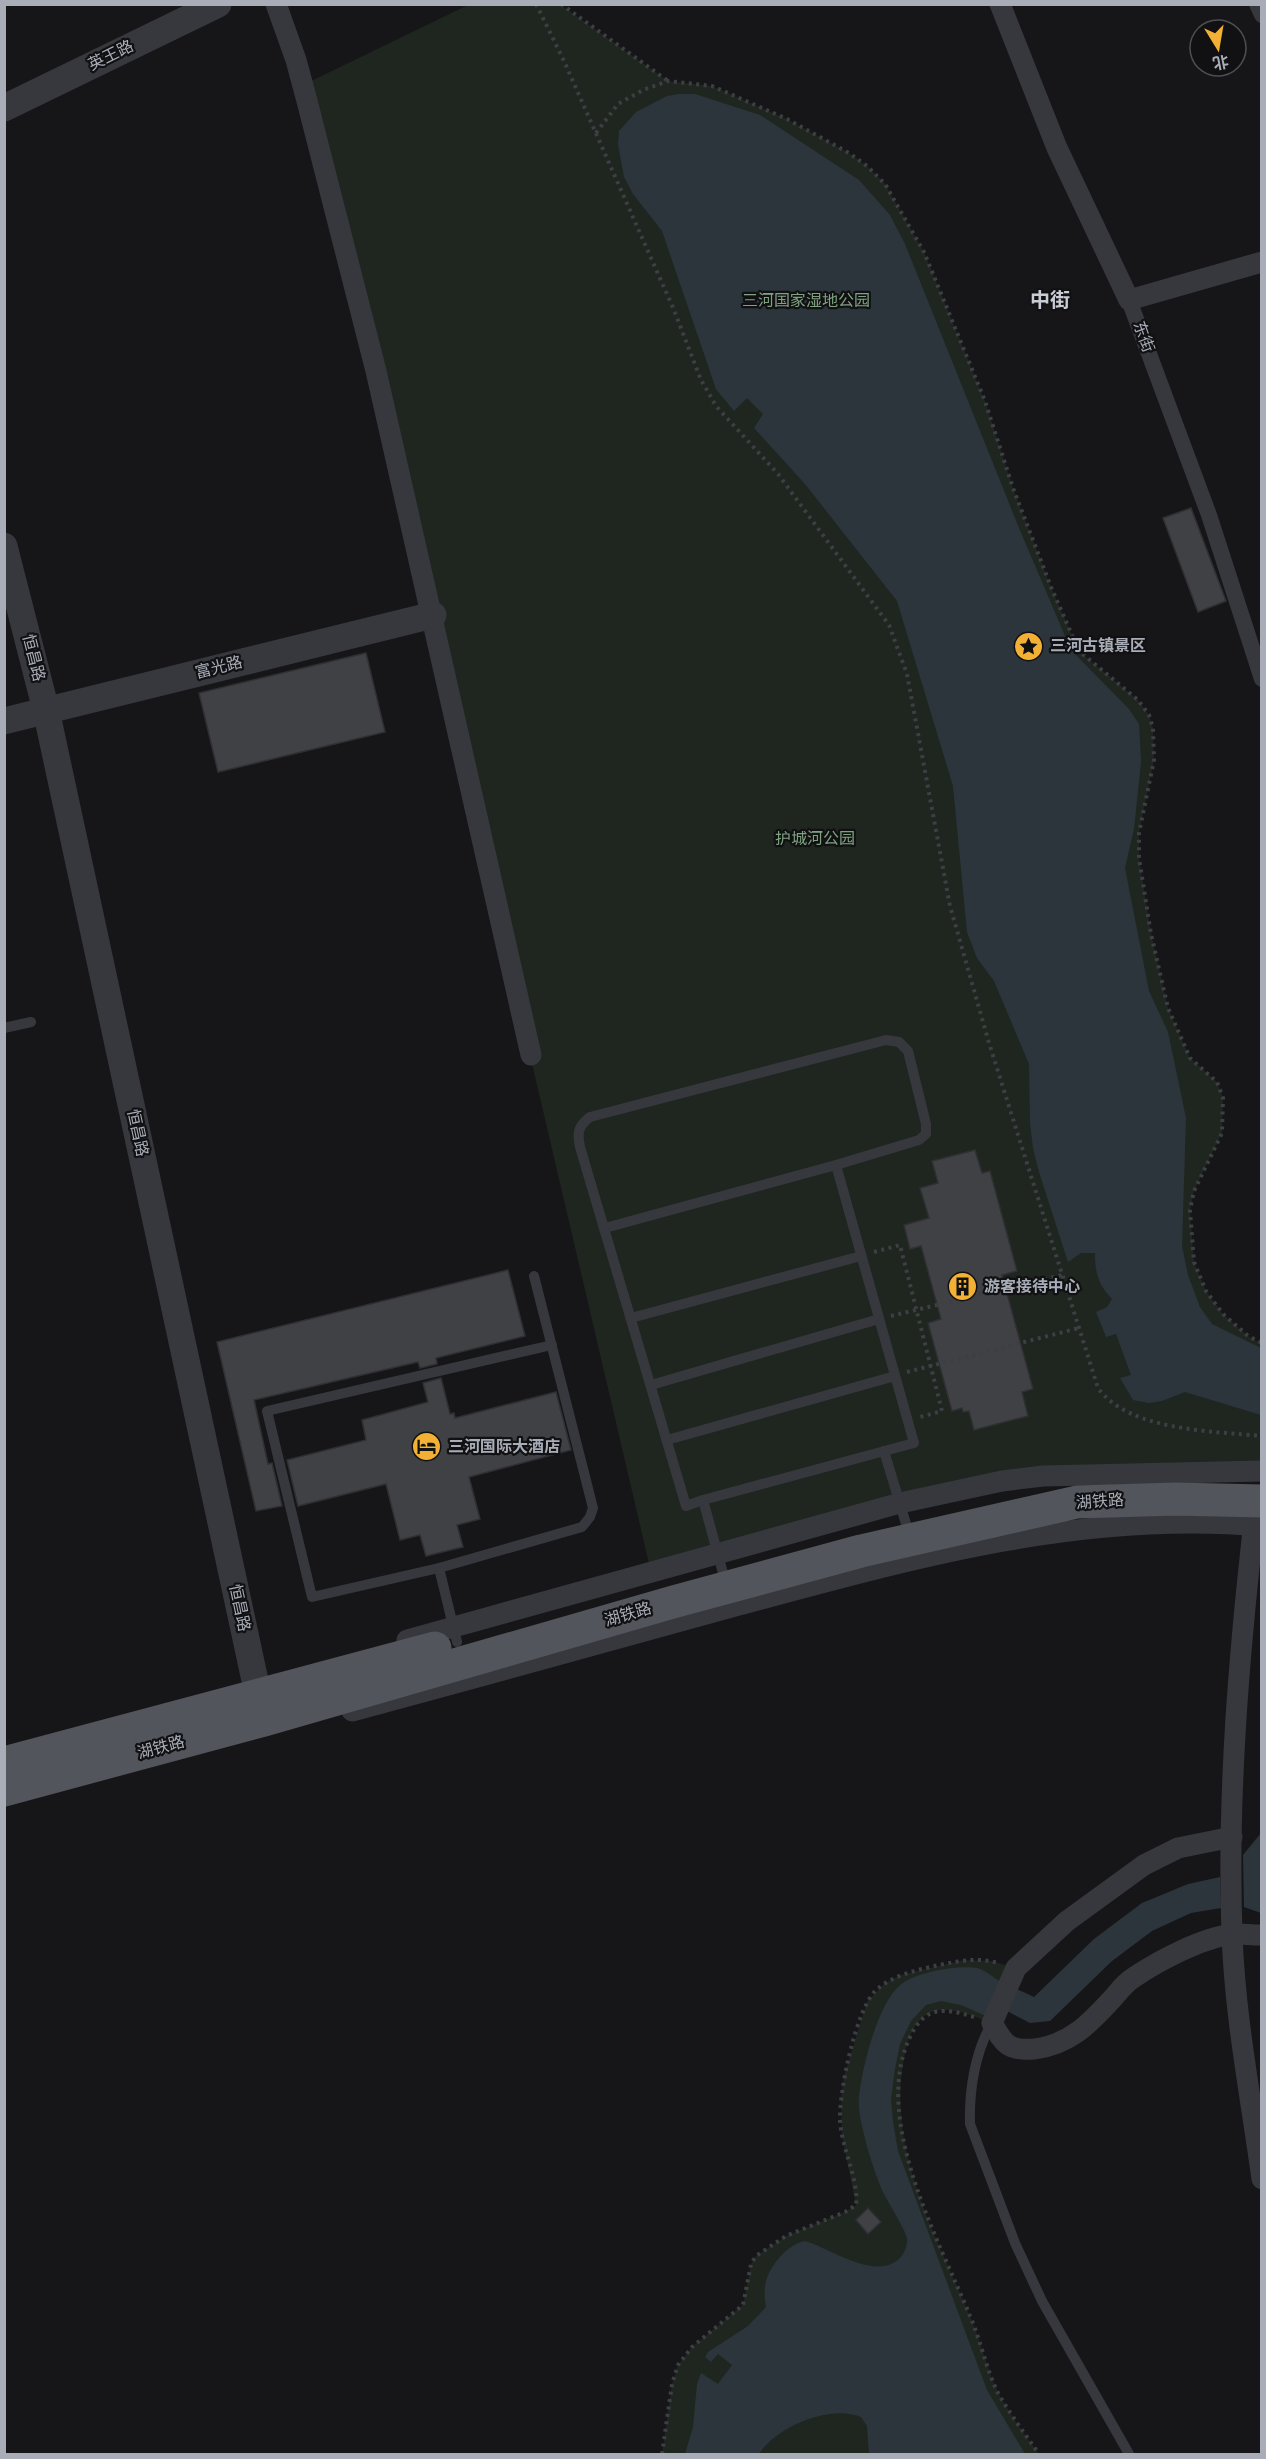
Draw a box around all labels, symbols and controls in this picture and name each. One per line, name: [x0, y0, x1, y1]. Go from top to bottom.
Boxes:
north arrow: [1188, 18, 1248, 78]
street label: 英王路: [85, 37, 137, 75]
text: 北: [1211, 50, 1230, 72]
district label: 中街: [1030, 289, 1070, 313]
park label: 三河国家湿地公园: [742, 292, 870, 311]
street label: 东街: [1129, 319, 1157, 355]
place icon: 三河古镇景区: [1013, 630, 1045, 662]
street label: 恒昌路: [18, 632, 48, 684]
place label: 三河古镇景区: [1050, 636, 1146, 656]
street label: 富光路: [193, 653, 245, 683]
park label: 护城河公园: [775, 830, 855, 849]
street label: 恒昌路: [123, 1108, 151, 1158]
building icon: 游客接待中心: [947, 1271, 979, 1303]
place label: 游客接待中心: [984, 1278, 1080, 1297]
hotel icon: 三河国际大酒店: [411, 1431, 443, 1463]
place label: 三河国际大酒店: [448, 1438, 560, 1457]
street label: 湖铁路: [1075, 1491, 1125, 1513]
street label: 恒昌路: [225, 1583, 253, 1633]
street label: 湖铁路: [602, 1599, 654, 1631]
street label: 湖铁路: [135, 1733, 187, 1763]

